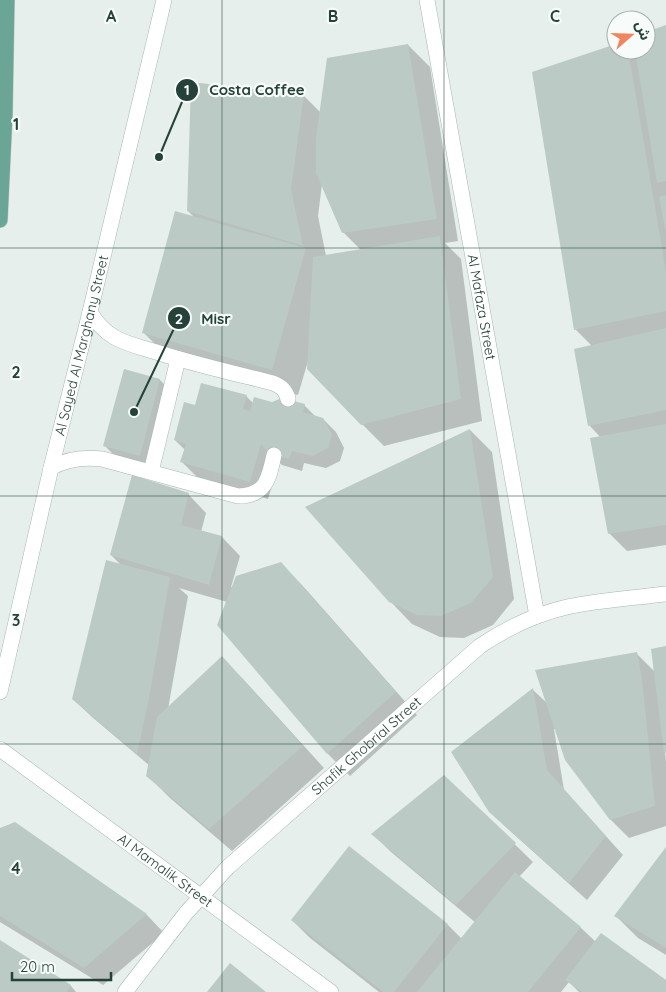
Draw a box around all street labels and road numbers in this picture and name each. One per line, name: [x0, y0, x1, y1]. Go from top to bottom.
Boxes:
street label: Al Sayed Al Marghany Street: [50, 253, 112, 438]
street label: Al Mafaza Street: [464, 253, 500, 362]
street label: Shafik Ghobrial Street: [307, 692, 425, 799]
street label: Al Mamalik Street: [114, 830, 216, 911]

